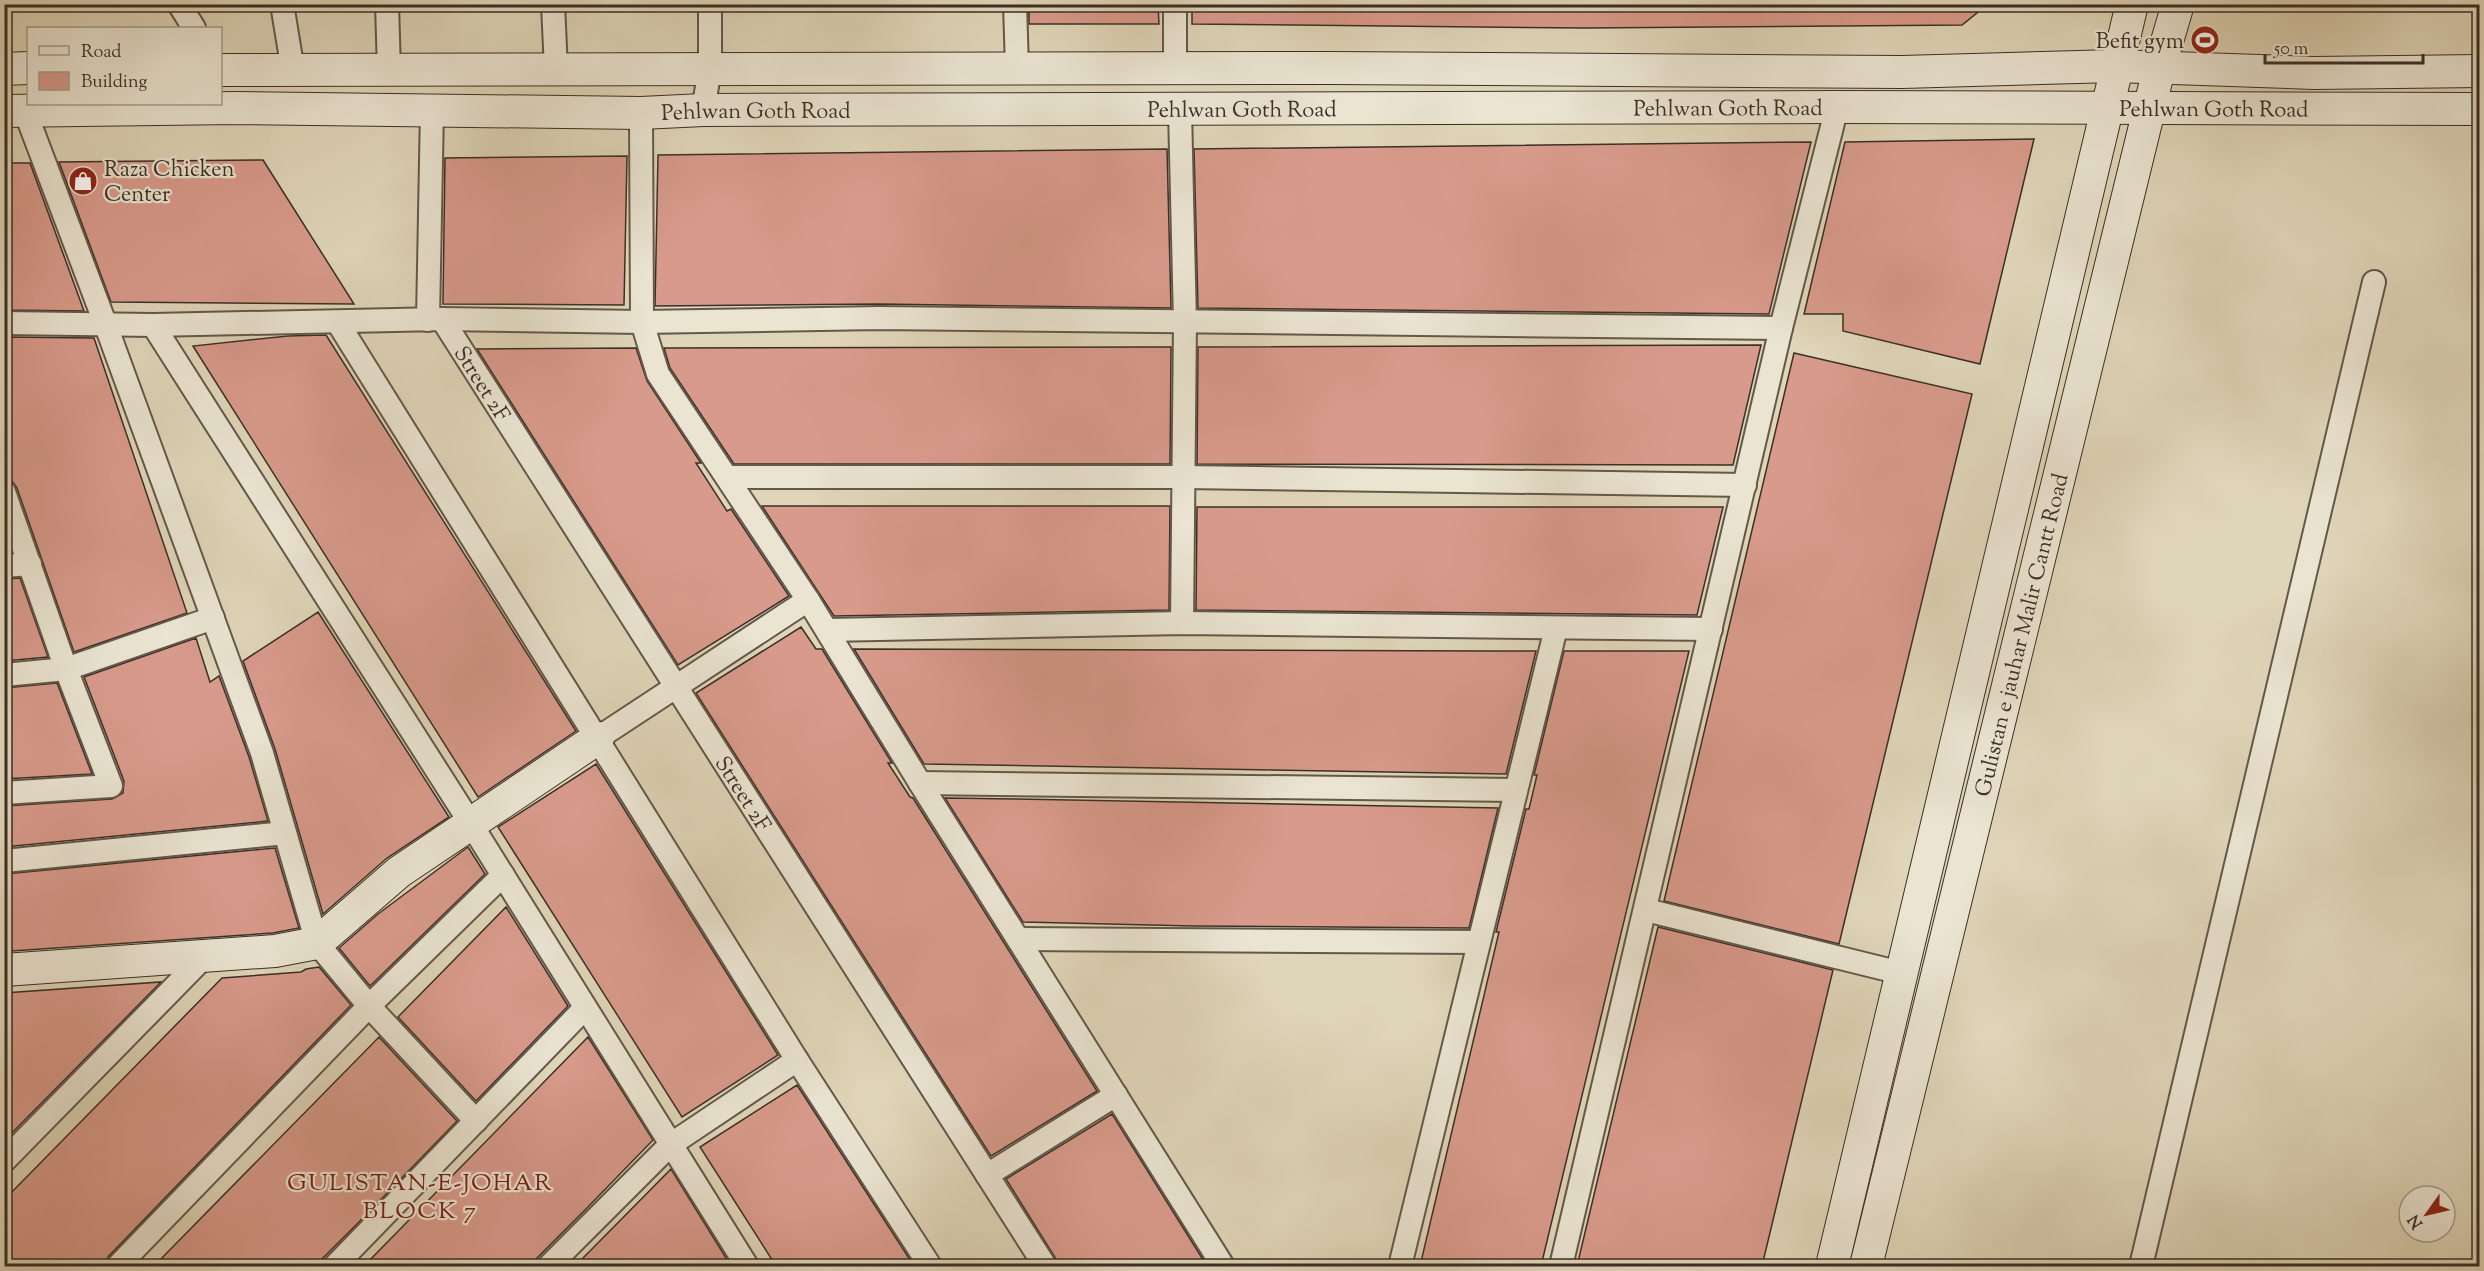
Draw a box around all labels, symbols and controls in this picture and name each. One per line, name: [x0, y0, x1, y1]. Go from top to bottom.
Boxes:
sports icon: Befit gym: [2189, 24, 2221, 56]
legend: [27, 27, 222, 105]
place label: Befit gym: [2096, 27, 2184, 59]
scale bar: [2265, 27, 2422, 65]
text: 50 m: [2273, 37, 2309, 63]
text: Road: [81, 40, 121, 66]
text: Building: [81, 70, 147, 96]
street label: Pehlwan Goth Road: [1633, 94, 1823, 127]
street label: Pehlwan Goth Road: [1147, 95, 1337, 128]
street label: Pehlwan Goth Road: [2119, 95, 2309, 127]
street label: Pehlwan Goth Road: [661, 97, 851, 131]
place label: Raza Chicken Center: [104, 155, 235, 212]
shop icon: Raza Chicken Center: [67, 165, 99, 197]
street label: Street 2F: [444, 341, 516, 429]
street label: Gulistan e jauhar Malir Cantt Road: [1968, 470, 2078, 800]
street label: Street 2F: [705, 751, 777, 839]
district label: GULISTAN-E-JOHAR BLOCK 7: [287, 1167, 553, 1229]
north arrow: [2397, 1184, 2457, 1244]
text: N: [2403, 1209, 2430, 1233]

